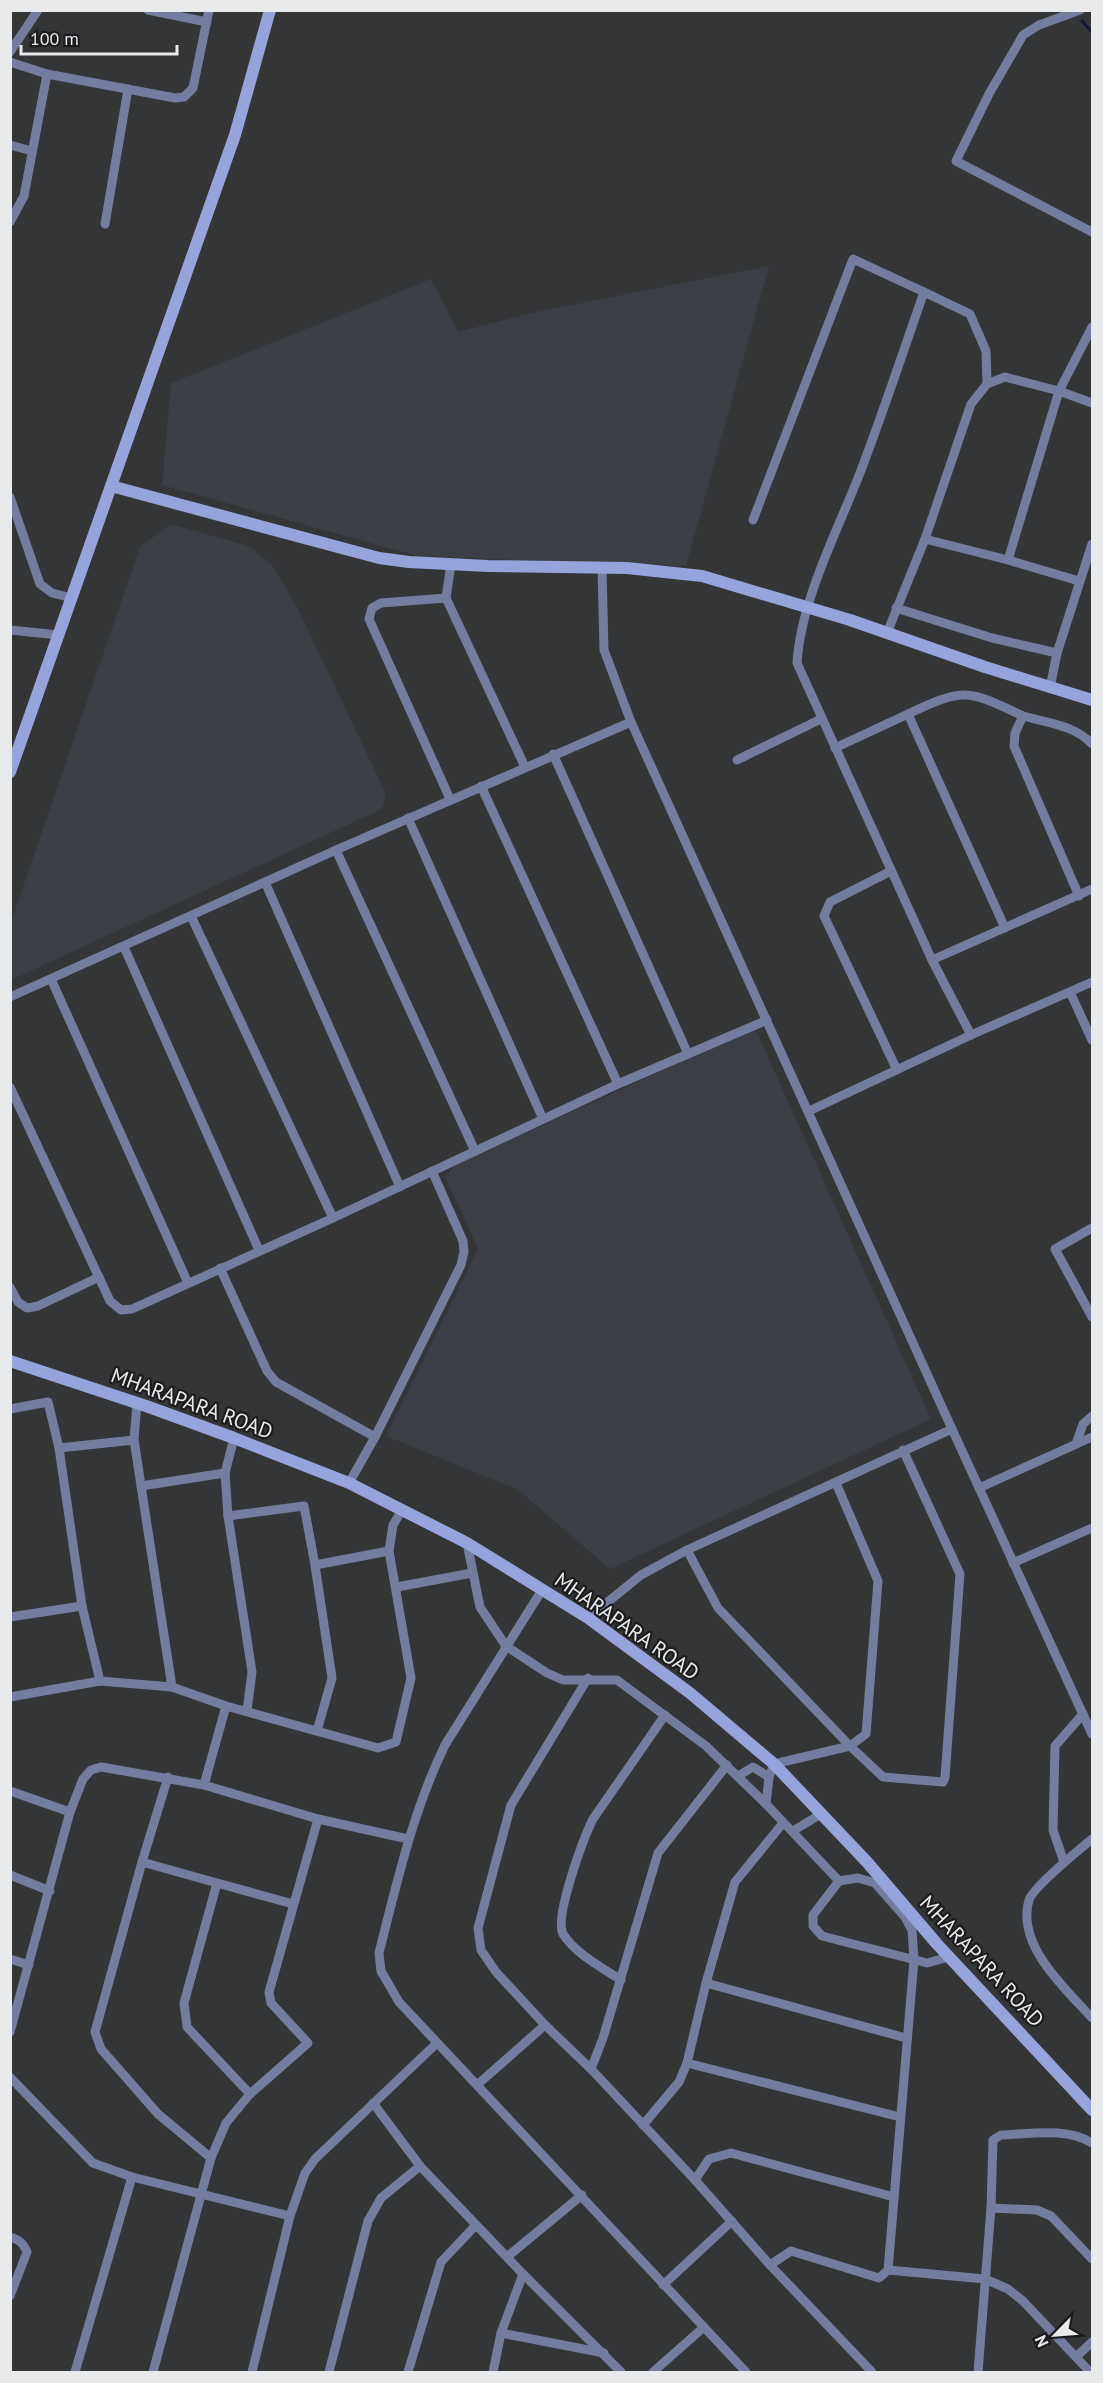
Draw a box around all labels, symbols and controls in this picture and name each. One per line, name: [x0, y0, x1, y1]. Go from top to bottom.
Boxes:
scale bar: [21, 18, 177, 56]
text: 100 m: [30, 27, 79, 50]
street label: MHARAPARA ROAD: [107, 1361, 277, 1445]
street label: MHARAPARA ROAD: [549, 1566, 705, 1686]
street label: MHARAPARA ROAD: [914, 1889, 1050, 2033]
north arrow: [1025, 2305, 1085, 2365]
text: N: [1030, 2332, 1053, 2350]

